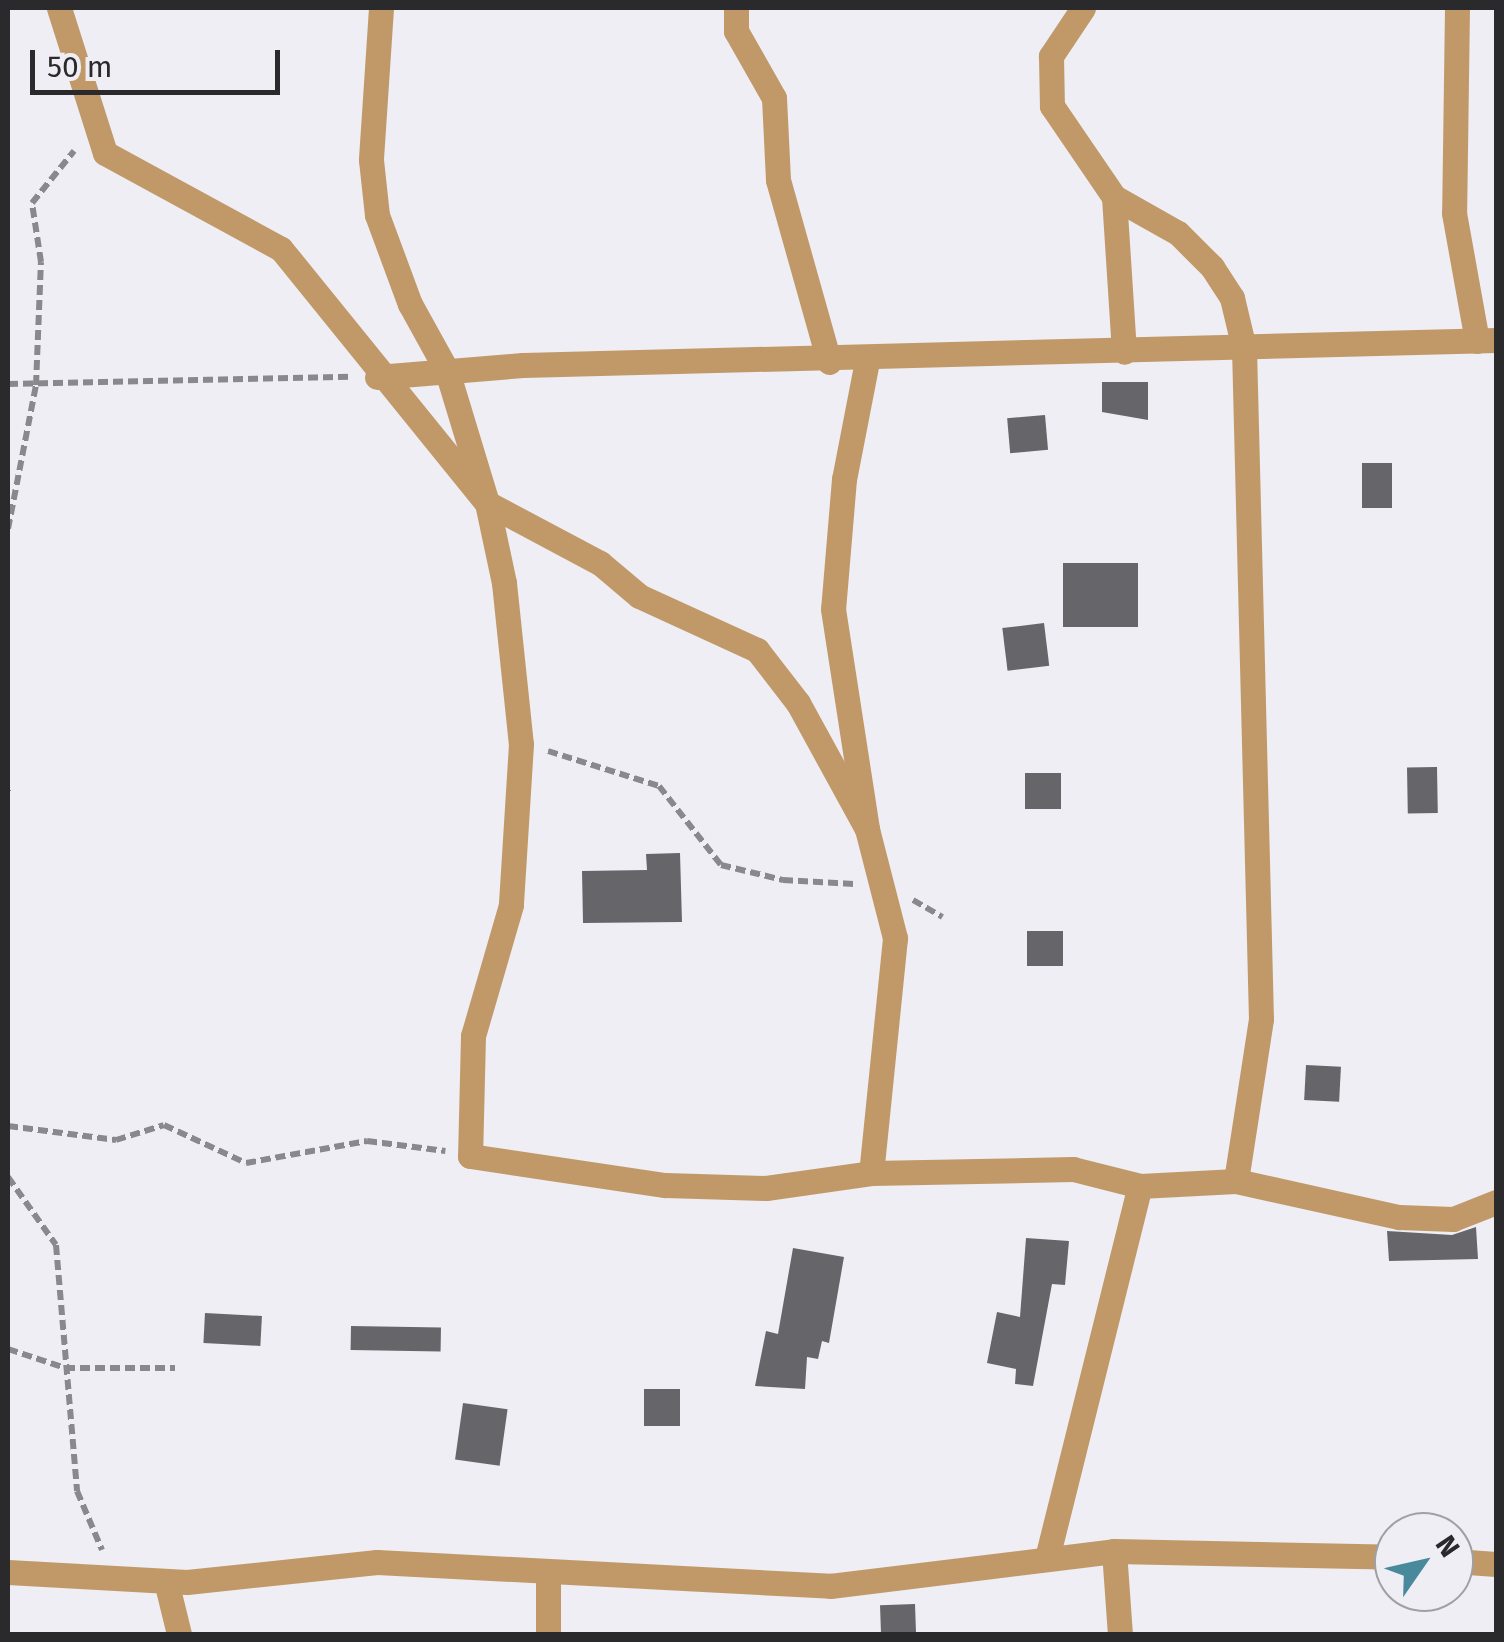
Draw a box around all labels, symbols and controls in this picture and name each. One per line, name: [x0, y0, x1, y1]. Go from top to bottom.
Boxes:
scale bar: [35, 30, 285, 92]
text: 50 m: [47, 49, 112, 85]
north arrow: [1374, 1512, 1474, 1612]
text: N: [1429, 1529, 1466, 1563]

